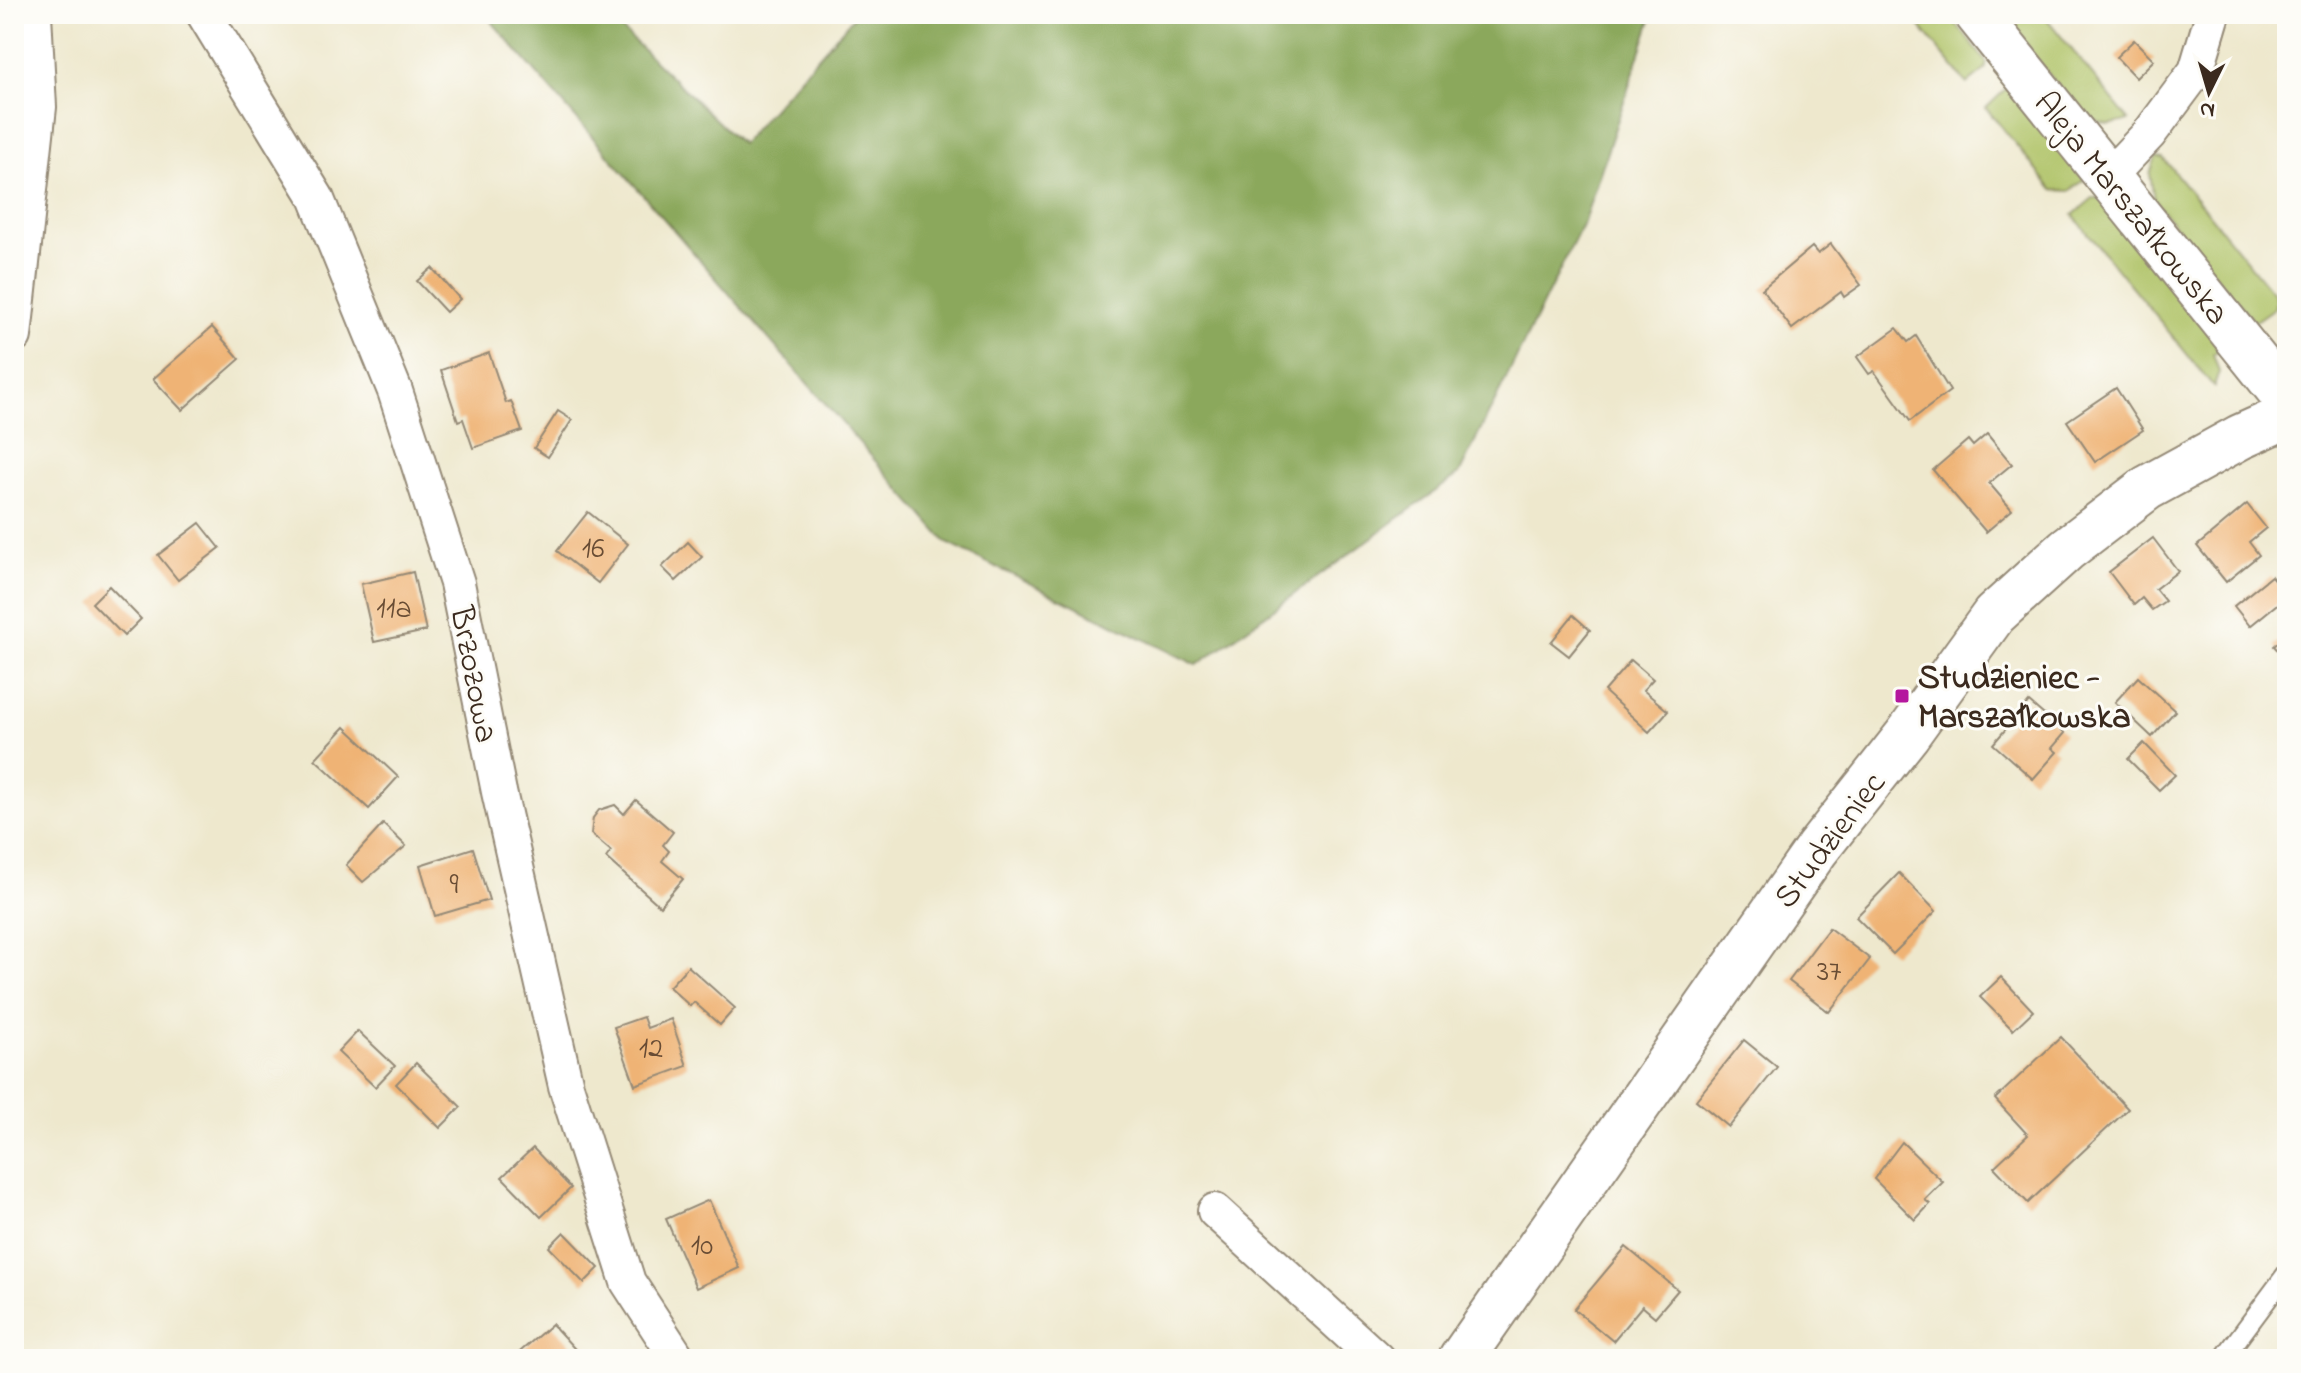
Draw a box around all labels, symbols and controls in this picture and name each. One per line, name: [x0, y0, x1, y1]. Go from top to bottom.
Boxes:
north arrow: [2169, 52, 2249, 132]
street label: Aleja Marszałkowska: [2020, 82, 2240, 337]
text: N: [2199, 92, 2216, 126]
house number: 16: [582, 528, 604, 572]
house number: 11a: [376, 588, 412, 632]
street label: Brzozowa: [434, 601, 510, 747]
place label: Studzieniec - Marszałkowska: [1918, 655, 2131, 744]
marker: Studzieniec - Marszałkowska: [1893, 687, 1911, 705]
street label: Studzieniec: [1763, 762, 1900, 921]
house number: 9: [449, 864, 459, 908]
house number: 37: [1817, 951, 1841, 995]
house number: 12: [639, 1028, 663, 1072]
house number: 10: [691, 1225, 713, 1269]

